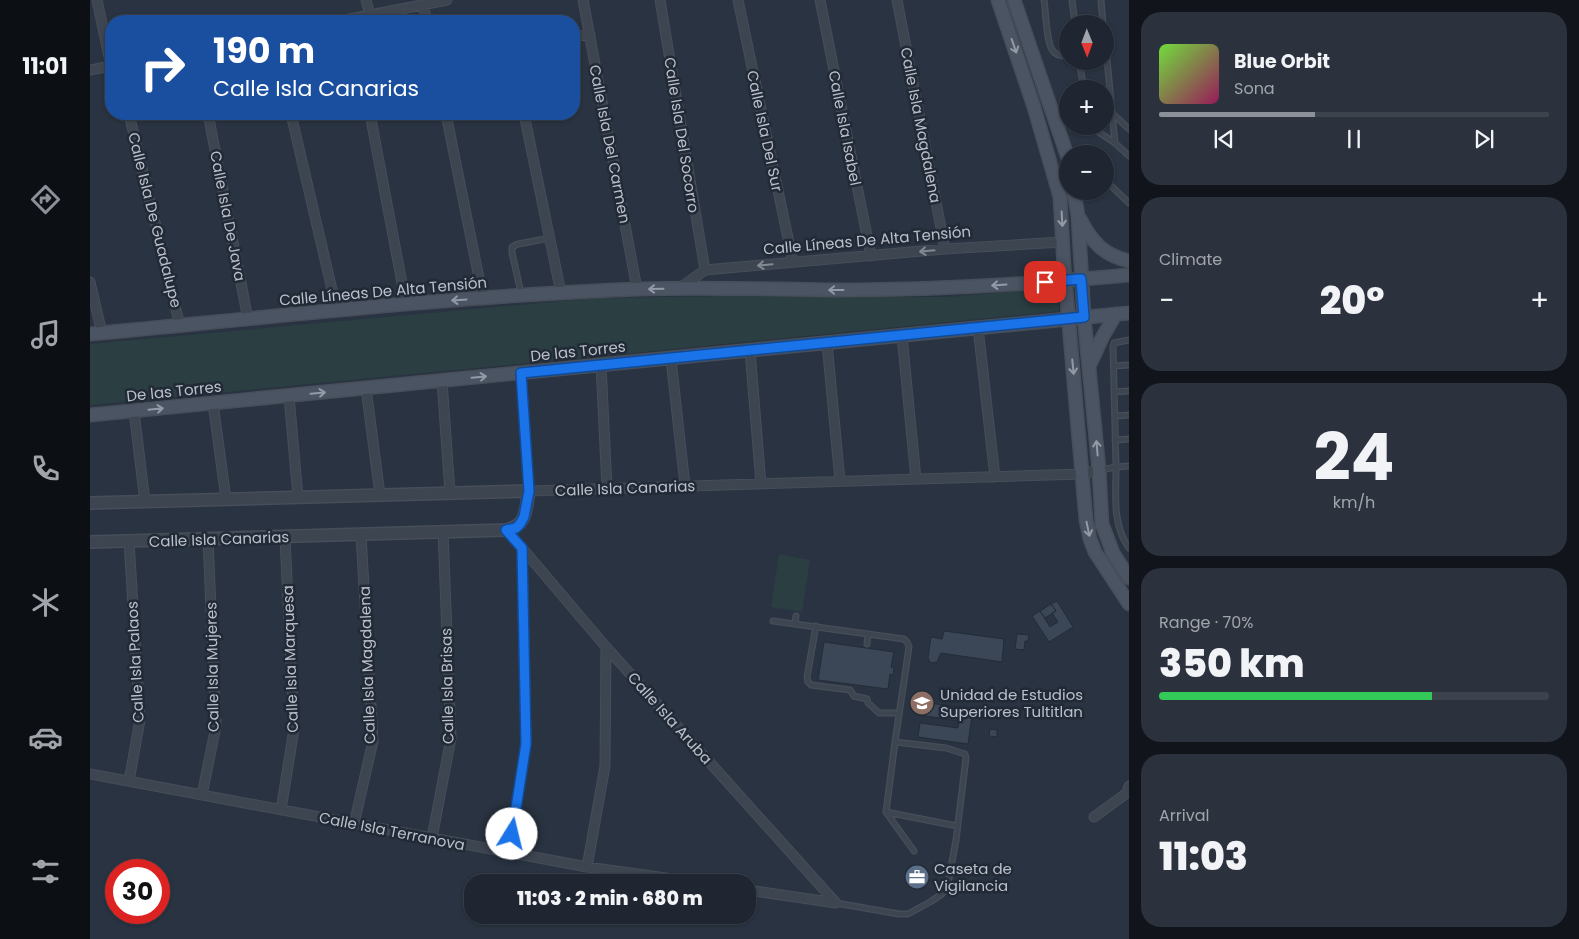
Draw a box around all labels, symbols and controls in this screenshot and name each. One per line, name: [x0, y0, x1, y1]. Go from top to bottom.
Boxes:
north arrow: [1059, 15, 1114, 70]
map controls: [1059, 15, 1114, 200]
text: 190 m: [213, 26, 315, 75]
icon: right: [130, 35, 195, 100]
one-way arrow: [1009, 38, 1019, 54]
street label: Calle Isla Magdalena: [896, 45, 946, 205]
text: Blue Orbit: [1234, 48, 1330, 75]
text: 11:01: [22, 51, 68, 82]
street label: Calle Isla Del Socorro: [659, 56, 705, 214]
street label: Calle Isla Del Carmen: [584, 63, 636, 225]
street label: Calle Isla Del Sur: [742, 68, 788, 194]
street label: Calle Isla Isabel: [824, 69, 866, 187]
text: Calle Isla Canarias: [213, 73, 419, 104]
text: Sona: [1234, 77, 1275, 100]
button: +: [1059, 80, 1114, 135]
icon: previous: [1210, 125, 1238, 153]
icon: pause: [1340, 125, 1368, 153]
icon: next: [1470, 125, 1498, 153]
street label: Calle Isla De Guadalupe: [123, 130, 187, 310]
button: −: [1059, 145, 1114, 200]
street label: Calle Isla De Java: [205, 149, 251, 283]
icon: directions: [28, 182, 63, 217]
one-way arrow: [1057, 211, 1066, 227]
street label: Calle Líneas De Alta Tensión: [762, 220, 972, 260]
one-way arrow: [919, 246, 935, 256]
text: Climate: [1159, 248, 1222, 271]
one-way arrow: [757, 260, 773, 270]
pin: [1024, 261, 1066, 303]
icon: arrive: [1031, 268, 1059, 296]
street label: Calle Líneas De Alta Tensión: [278, 271, 488, 311]
text: 20°: [1320, 274, 1385, 327]
one-way arrow: [991, 281, 1007, 290]
text: −: [1159, 281, 1174, 320]
text: +: [1530, 281, 1549, 320]
one-way arrow: [649, 284, 665, 293]
one-way arrow: [829, 285, 845, 295]
one-way arrow: [452, 295, 468, 304]
icon: music: [28, 317, 63, 352]
street label: De las Torres: [529, 336, 627, 366]
one-way arrow: [1068, 359, 1078, 375]
one-way arrow: [471, 372, 487, 382]
street label: De las Torres: [125, 376, 223, 406]
one-way arrow: [309, 388, 325, 397]
one-way arrow: [148, 404, 164, 414]
text: 24: [1313, 412, 1395, 503]
one-way arrow: [1092, 441, 1101, 457]
icon: phone: [28, 451, 63, 486]
street label: Calle Isla Canarias: [554, 475, 696, 501]
text: km/h: [1333, 491, 1375, 514]
one-way arrow: [1084, 521, 1093, 537]
street label: Calle Isla Canarias: [148, 526, 290, 552]
icon: climate: [28, 585, 63, 620]
street label: Calle Isla Marquesa: [277, 585, 303, 733]
street label: Calle Isla Magdalena: [354, 586, 380, 744]
street label: Calle Isla Palaos: [121, 600, 149, 723]
street label: Calle Isla Mujeres: [200, 602, 224, 732]
text: Range · 70%: [1159, 611, 1253, 634]
street label: Calle Isla Brisas: [435, 628, 459, 744]
text: 350 km: [1159, 637, 1304, 690]
street label: Calle Isla Aruba: [623, 667, 717, 769]
place label: Unidad de Estudios Superiores Tultitlan: [940, 684, 1083, 722]
school or university icon: Unidad de Estudios Superiores Tultitlan: [909, 690, 935, 716]
icon: car: [28, 720, 63, 755]
text: Arrival: [1159, 804, 1209, 827]
street label: Calle Isla Terranova: [317, 807, 467, 855]
position arrow: [485, 807, 537, 859]
text: 11:03: [1159, 830, 1248, 883]
icon: filters: [28, 854, 63, 889]
place label: Caseta de Vigilancia: [934, 858, 1012, 896]
speed limit sign: 30: [105, 859, 170, 924]
office icon: Caseta de Vigilancia: [904, 864, 930, 890]
text: 11:03 · 2 min · 680 m: [517, 885, 703, 912]

